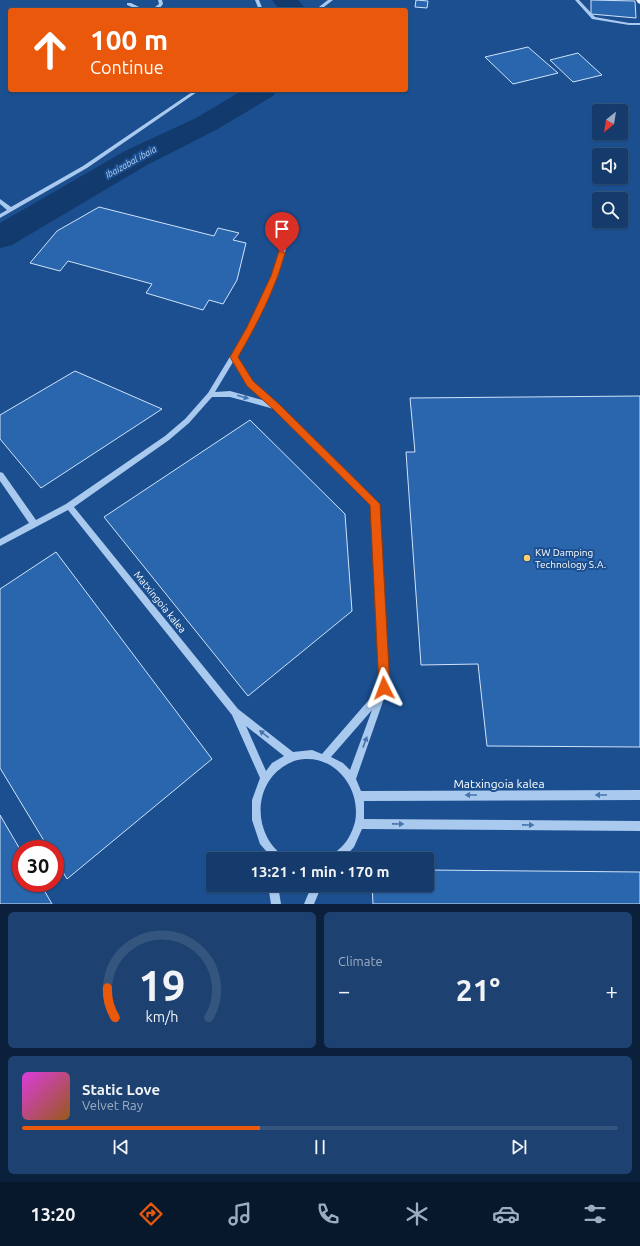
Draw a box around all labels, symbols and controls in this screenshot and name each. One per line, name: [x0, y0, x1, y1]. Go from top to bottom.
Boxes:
icon: ahead: [24, 24, 76, 76]
text: 100 m: [90, 24, 168, 55]
text: Continue: [90, 57, 164, 77]
north arrow: [592, 104, 628, 140]
map controls: [592, 104, 628, 228]
water label: Ibaizabal ibaia: [104, 144, 158, 180]
button: sound: [592, 148, 628, 184]
button: search: [592, 192, 628, 228]
pin: [265, 212, 299, 253]
icon: arrive: [271, 218, 293, 240]
one-way arrow: [237, 394, 249, 400]
place label: KW Damping Technology S.A.: [535, 547, 606, 570]
marker: KW Damping Technology S.A.: [522, 553, 532, 563]
street label: Matxingoia kalea: [132, 569, 188, 635]
position arrow: [363, 667, 405, 709]
one-way arrow: [258, 730, 269, 739]
one-way arrow: [362, 736, 368, 748]
street label: Matxingoia kalea: [453, 777, 545, 790]
one-way arrow: [464, 792, 477, 798]
one-way arrow: [594, 792, 607, 798]
one-way arrow: [392, 821, 405, 827]
one-way arrow: [522, 822, 535, 828]
speed limit sign: 30: [12, 840, 64, 892]
text: 13:21 · 1 min · 170 m: [251, 863, 389, 880]
text: Climate: [338, 954, 383, 968]
text: 19: [139, 962, 185, 1009]
text: 21°: [456, 973, 500, 1007]
text: −: [338, 978, 350, 1003]
text: +: [606, 978, 618, 1003]
text: km/h: [146, 1009, 178, 1025]
text: Static Love: [82, 1081, 160, 1098]
text: Velvet Ray: [82, 1098, 143, 1112]
icon: previous: [110, 1136, 132, 1158]
icon: pause: [309, 1136, 331, 1158]
icon: next: [508, 1136, 530, 1158]
icon: directions: [137, 1200, 165, 1228]
icon: music: [226, 1200, 254, 1228]
icon: phone: [314, 1200, 342, 1228]
icon: climate: [403, 1200, 431, 1228]
icon: car: [492, 1200, 520, 1228]
icon: filters: [581, 1200, 609, 1228]
text: 13:20: [30, 1204, 76, 1224]

